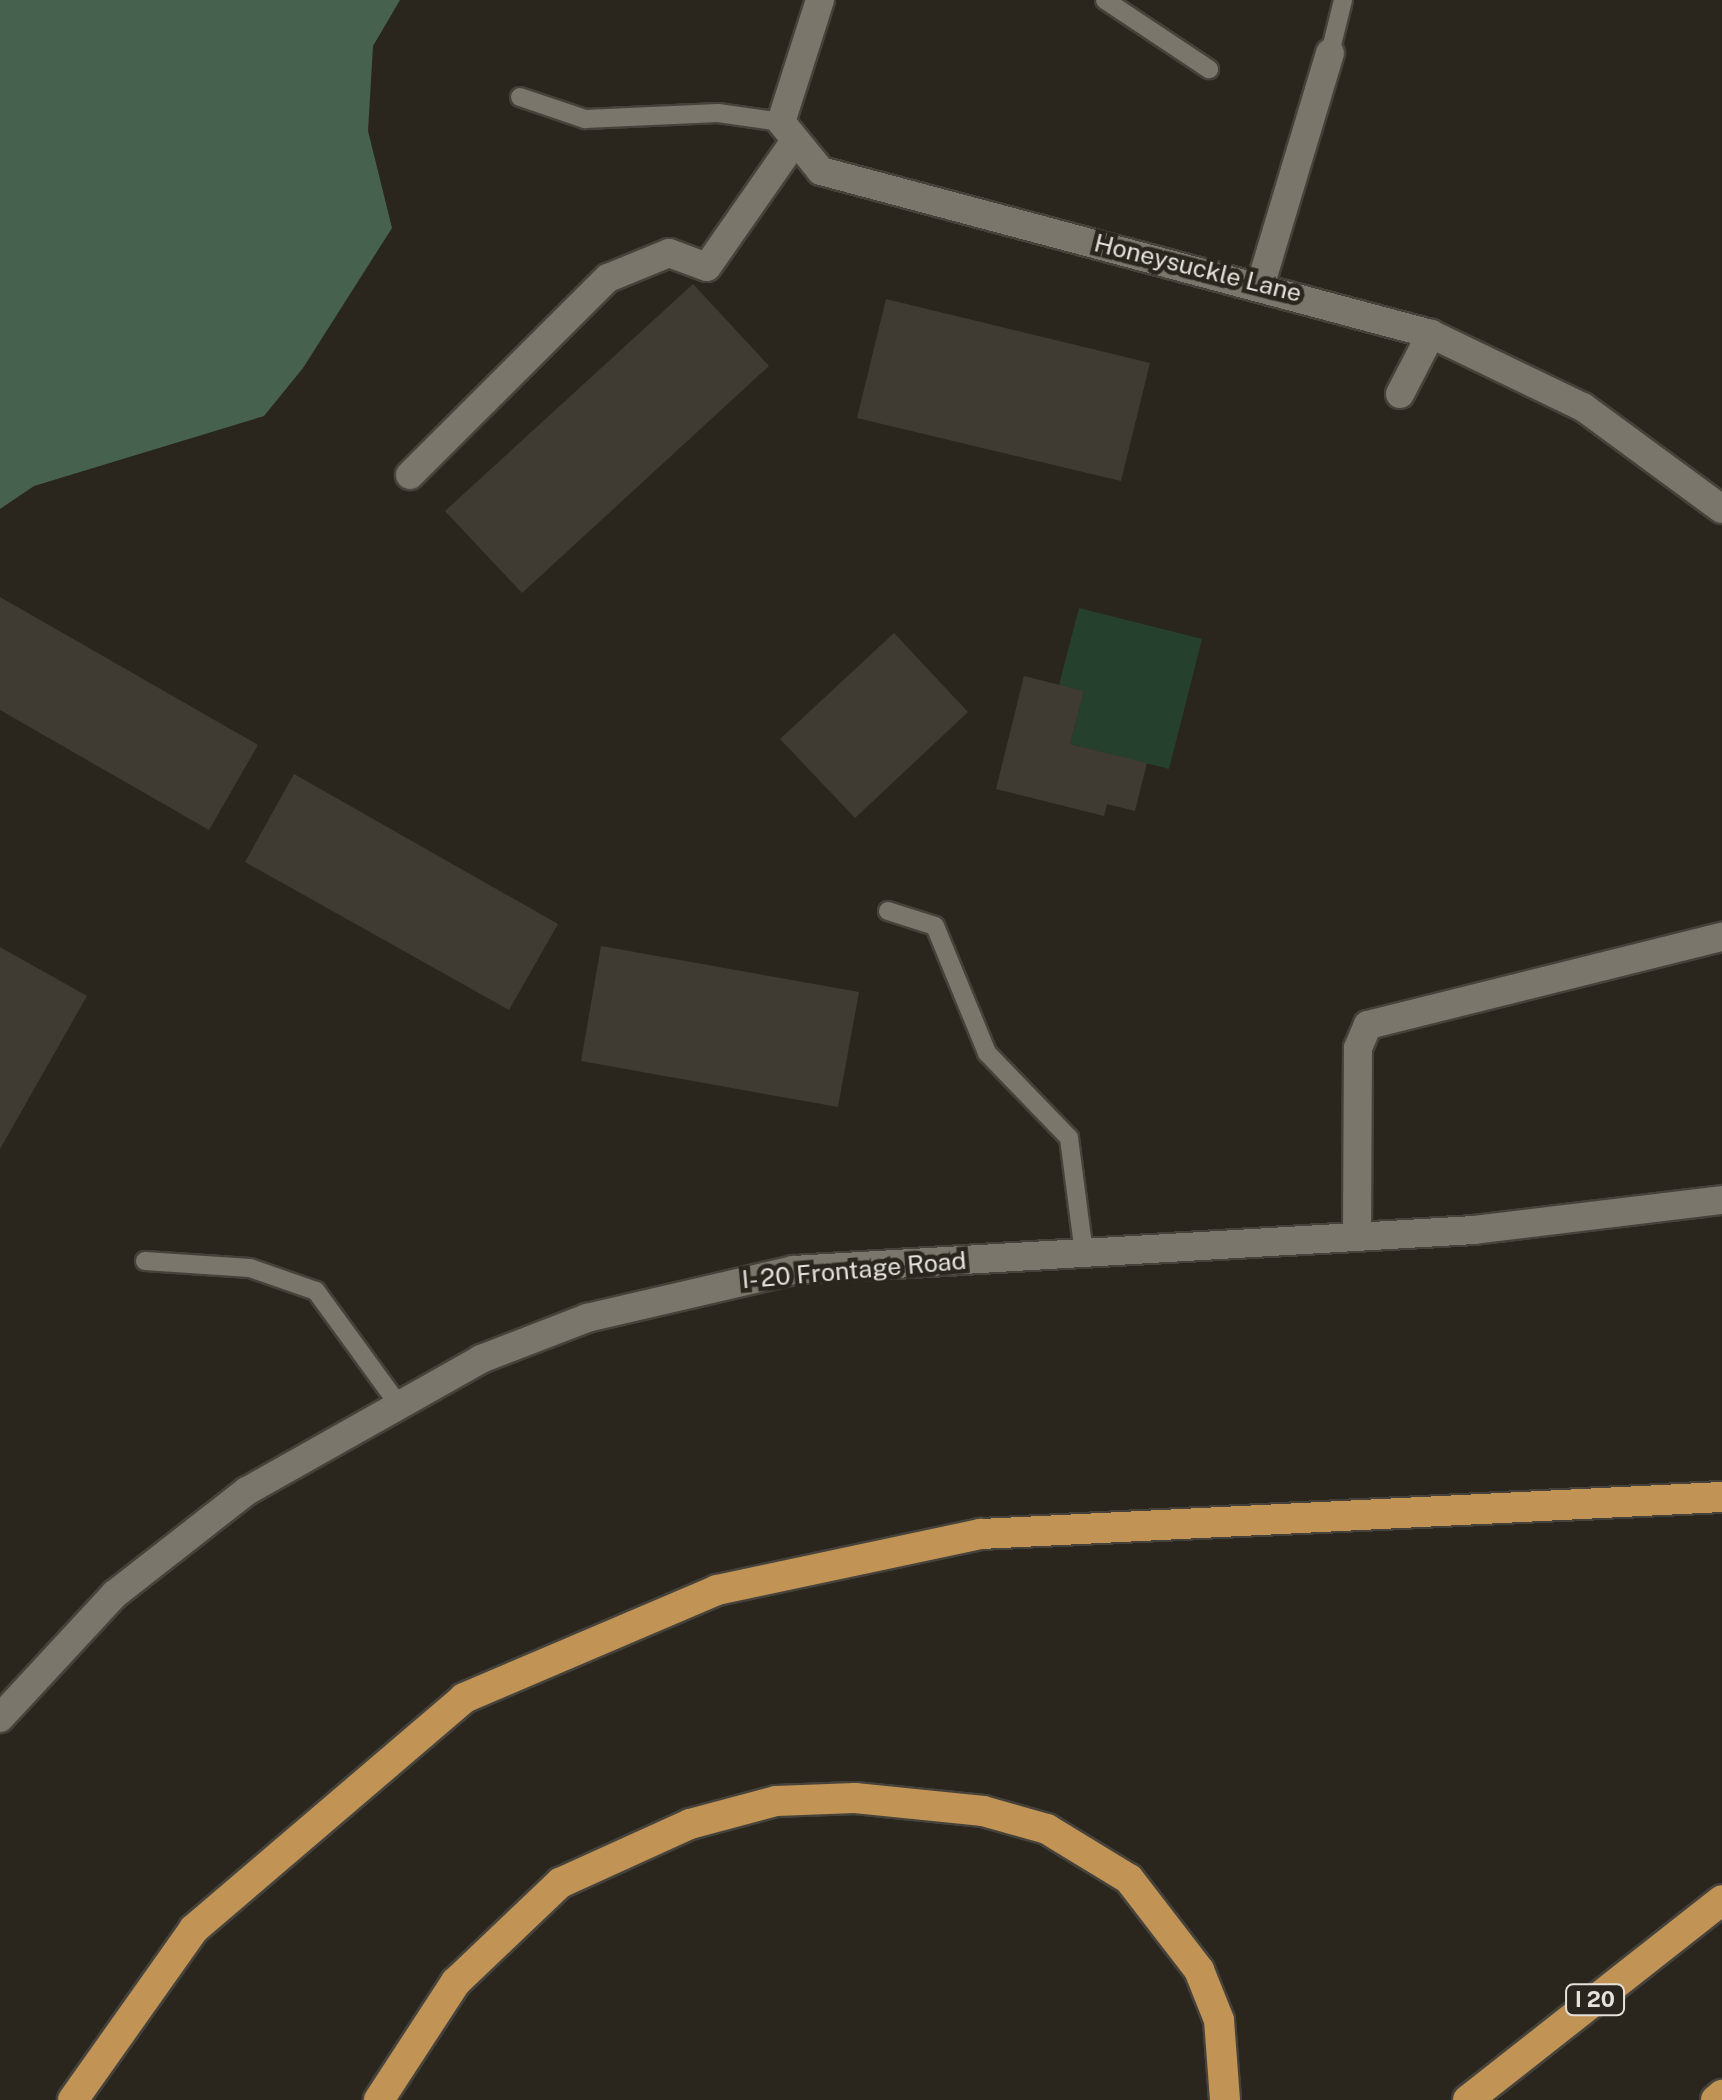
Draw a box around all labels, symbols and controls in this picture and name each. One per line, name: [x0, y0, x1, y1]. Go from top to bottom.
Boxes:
street label: Honeysuckle Lane: [1091, 228, 1305, 308]
street label: I- 20 Frontage Road: [738, 1245, 970, 1295]
road number: I 20: [1565, 1983, 1625, 2017]

